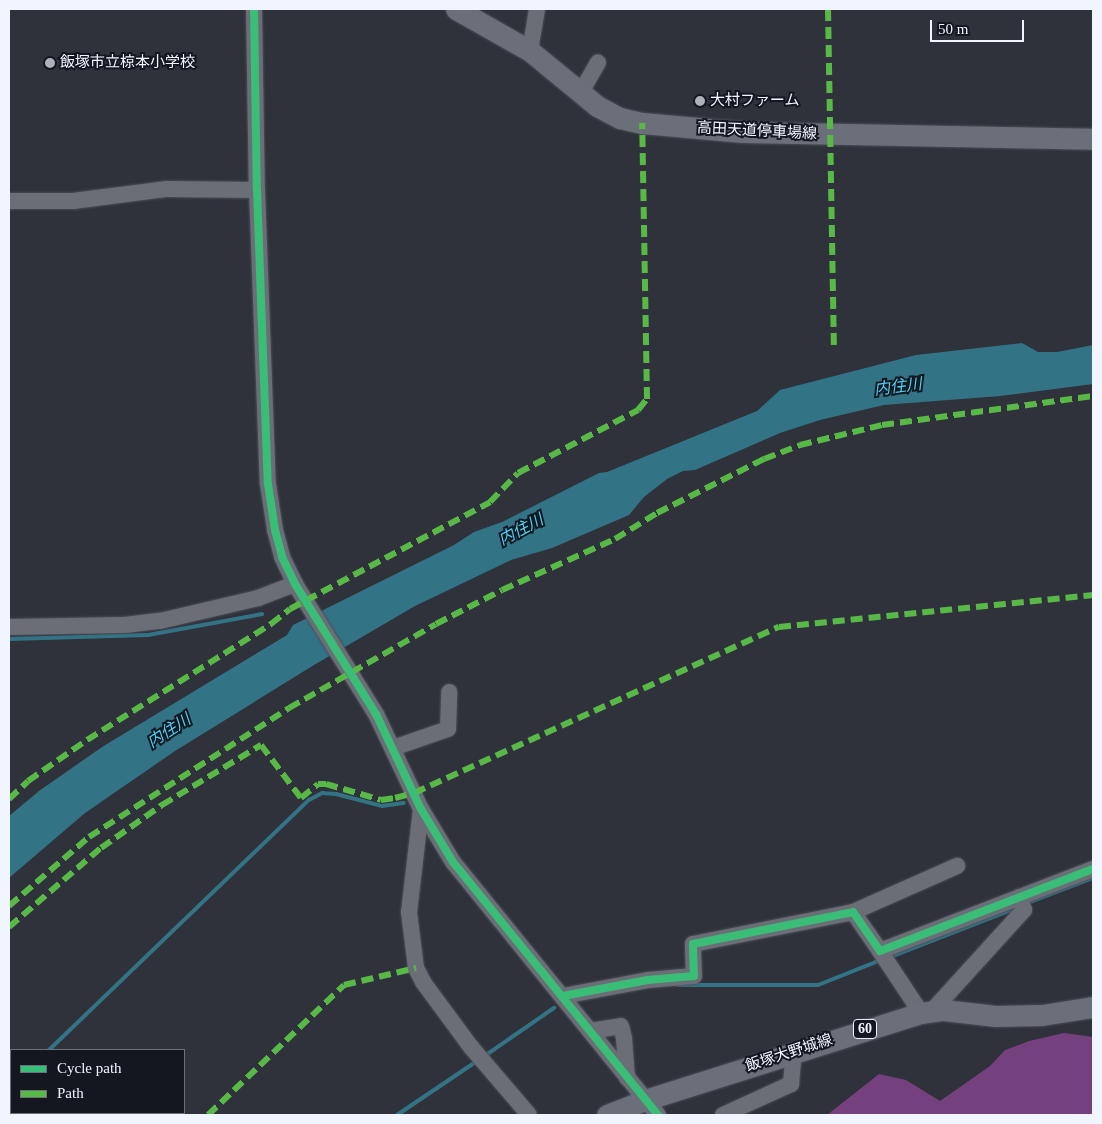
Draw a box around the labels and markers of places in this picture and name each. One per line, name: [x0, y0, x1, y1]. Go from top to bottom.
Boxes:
place label: 飯塚市立椋本小学校: [60, 54, 195, 72]
marker: 飯塚市立椋本小学校: [44, 57, 56, 69]
place label: 大村ファーム: [710, 92, 800, 110]
marker: 大村ファーム: [694, 95, 706, 107]

